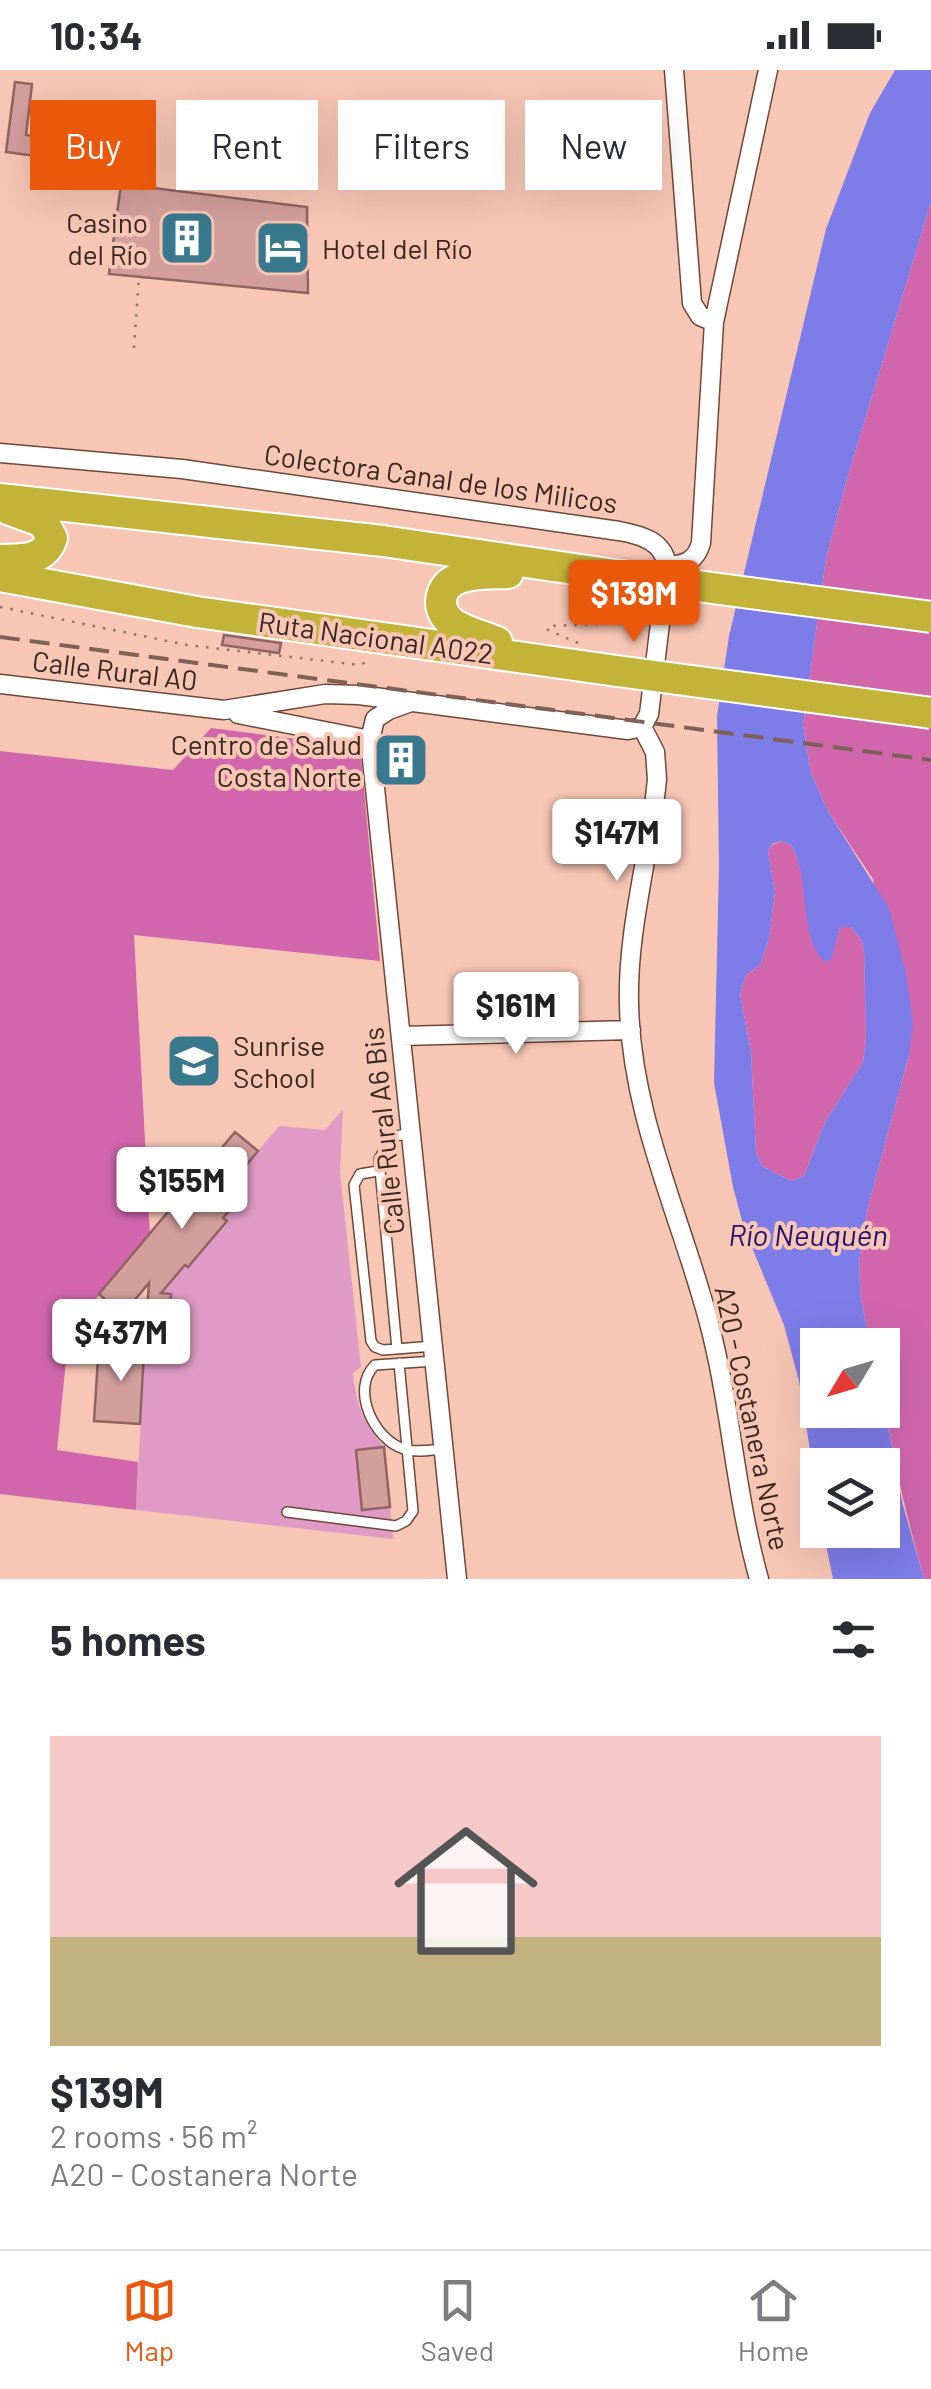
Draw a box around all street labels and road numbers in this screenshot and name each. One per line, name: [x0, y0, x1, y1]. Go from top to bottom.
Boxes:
street label: Colectora Canal de los Milicos: [262, 436, 620, 520]
street label: Ruta Nacional A022: [256, 604, 496, 670]
street label: Calle Rural A0: [31, 643, 199, 697]
street label: Calle Rural A6 Bis: [355, 1026, 411, 1236]
street label: A20 - Costanera Norte: [708, 1283, 798, 1553]

